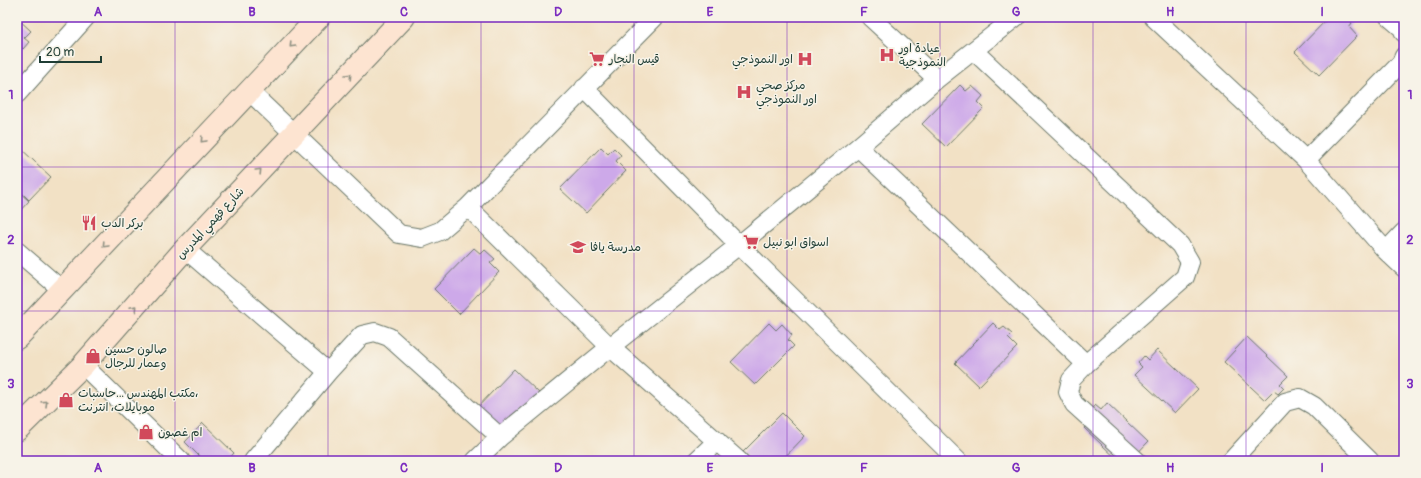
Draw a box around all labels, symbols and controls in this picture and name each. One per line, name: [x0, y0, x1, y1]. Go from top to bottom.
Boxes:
text: A: [94, 4, 103, 20]
text: B: [248, 4, 256, 20]
text: C: [400, 4, 408, 20]
text: D: [554, 4, 562, 20]
text: E: [707, 4, 714, 20]
text: F: [860, 4, 868, 20]
text: G: [1012, 4, 1021, 20]
text: H: [1166, 4, 1174, 20]
text: I: [1320, 4, 1324, 20]
scale bar: [40, 38, 101, 64]
one-way arrow: [290, 41, 297, 48]
place label: عيادة اور النموذجية: [898, 41, 946, 70]
text: 20 m: [46, 45, 75, 60]
hospital icon: عيادة اور النموذجية: [878, 46, 896, 64]
supermarket icon: قيس النجار: [588, 50, 606, 68]
hospital icon: اور النموذجي: [796, 50, 814, 68]
place label: قيس النجار: [608, 52, 660, 67]
place label: اور النموذجي: [732, 52, 793, 70]
one-way arrow: [344, 73, 351, 81]
place label: مركز صحي اور النموذجي: [756, 78, 817, 110]
hospital icon: مركز صحي اور النموذجي: [735, 83, 753, 101]
text: 1: [8, 87, 14, 103]
text: 1: [1407, 87, 1413, 103]
one-way arrow: [200, 135, 208, 143]
one-way arrow: [255, 168, 262, 176]
street label: شارع فهمي المدرس: [173, 184, 250, 265]
restaurant icon: بركر الدب: [80, 214, 98, 232]
place label: بركر الدب: [101, 216, 143, 231]
text: 2: [7, 232, 15, 248]
text: 2: [1406, 232, 1414, 248]
supermarket icon: اسواق ابو نبيل: [742, 233, 760, 251]
place label: اسواق ابو نبيل: [763, 235, 829, 250]
school or university icon: مدرسة يافا: [569, 238, 587, 256]
one-way arrow: [102, 240, 109, 248]
place label: مدرسة يافا: [590, 240, 641, 255]
one-way arrow: [129, 305, 136, 313]
place label: صالون حسين وعمار للرجال: [105, 342, 167, 371]
shop icon: صالون حسين وعمار للرجال: [84, 347, 102, 365]
text: 3: [7, 376, 15, 392]
text: 3: [1406, 376, 1414, 392]
place label: مكتب المهندس ...حاسبات، موبايلات، انترنت: [78, 386, 199, 415]
shop icon: مكتب المهندس ...حاسبات، موبايلات، انترنت: [57, 391, 75, 409]
one-way arrow: [40, 400, 48, 408]
shop icon: ام غصون: [137, 423, 155, 441]
place label: ام غصون: [158, 425, 202, 441]
text: A: [94, 460, 103, 476]
text: B: [248, 460, 256, 476]
text: C: [400, 460, 408, 476]
text: D: [554, 460, 562, 476]
text: E: [707, 460, 714, 476]
text: F: [860, 460, 868, 476]
text: G: [1012, 460, 1021, 476]
text: H: [1166, 460, 1174, 476]
text: I: [1320, 460, 1324, 476]

